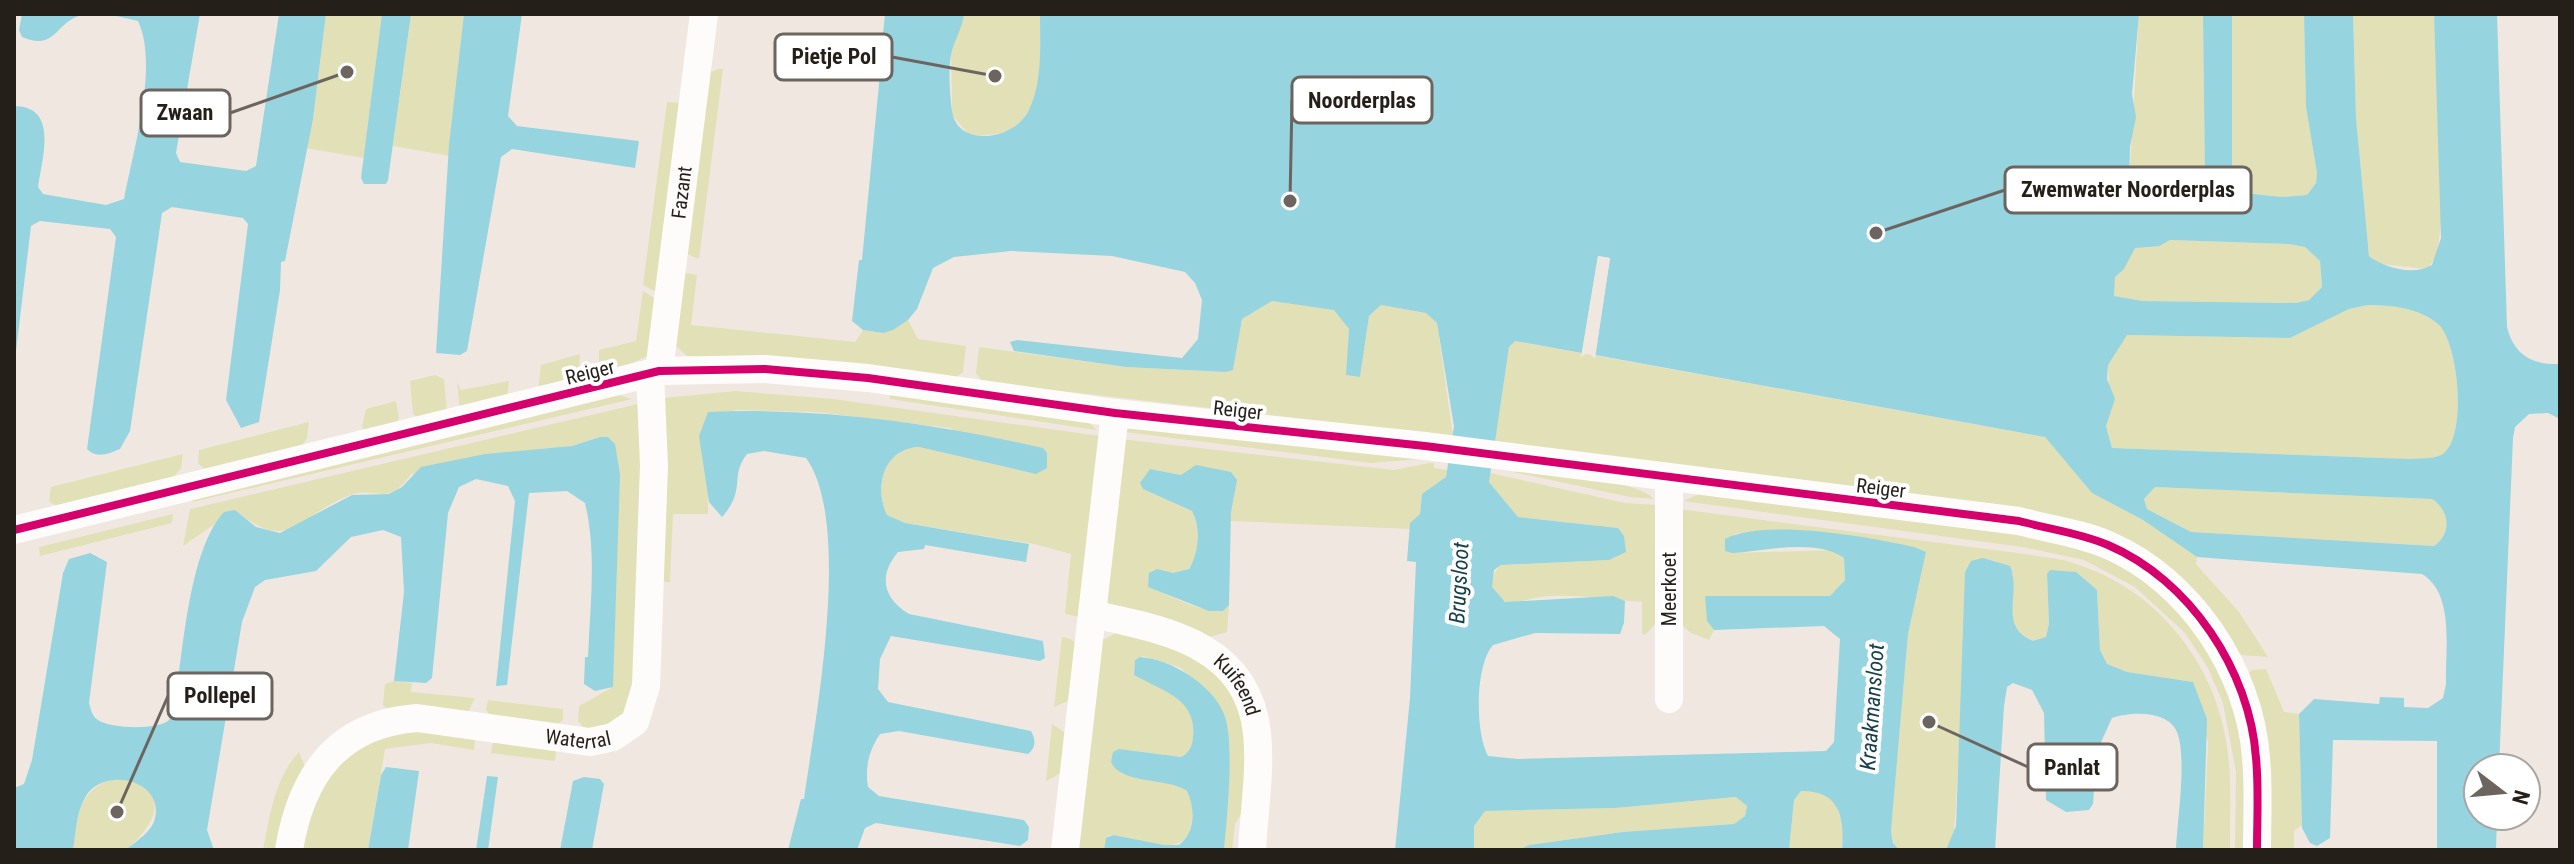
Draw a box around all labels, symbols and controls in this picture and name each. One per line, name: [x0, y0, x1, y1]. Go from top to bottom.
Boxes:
callout: Pietje Pol: [775, 34, 892, 80]
text: Pietje Pol: [791, 44, 877, 69]
callout: Noorderplas: [1292, 77, 1432, 123]
text: Noorderplas: [1308, 88, 1416, 113]
callout: Zwaan: [141, 90, 230, 136]
text: Zwaan: [157, 100, 213, 125]
street label: Fazant: [666, 165, 697, 220]
callout: Zwemwater Noorderplas: [2005, 167, 2251, 213]
text: Zwemwater Noorderplas: [2021, 177, 2235, 202]
street label: Reiger: [563, 354, 617, 390]
street label: Reiger: [1212, 395, 1264, 425]
street label: Reiger: [1855, 473, 1907, 503]
water label: Brugsloot: [1444, 541, 1474, 624]
street label: Meerkoet: [1657, 552, 1681, 626]
water label: Kraakmansloot: [1855, 642, 1889, 771]
street label: Kuifeend: [1209, 649, 1265, 718]
callout: Pollepel: [168, 673, 272, 719]
text: Pollepel: [184, 683, 256, 708]
street label: Waterral: [544, 724, 613, 754]
callout: Panlat: [2028, 744, 2117, 790]
north arrow: [2462, 752, 2542, 832]
text: Panlat: [2044, 755, 2100, 780]
text: N: [2507, 787, 2535, 807]

